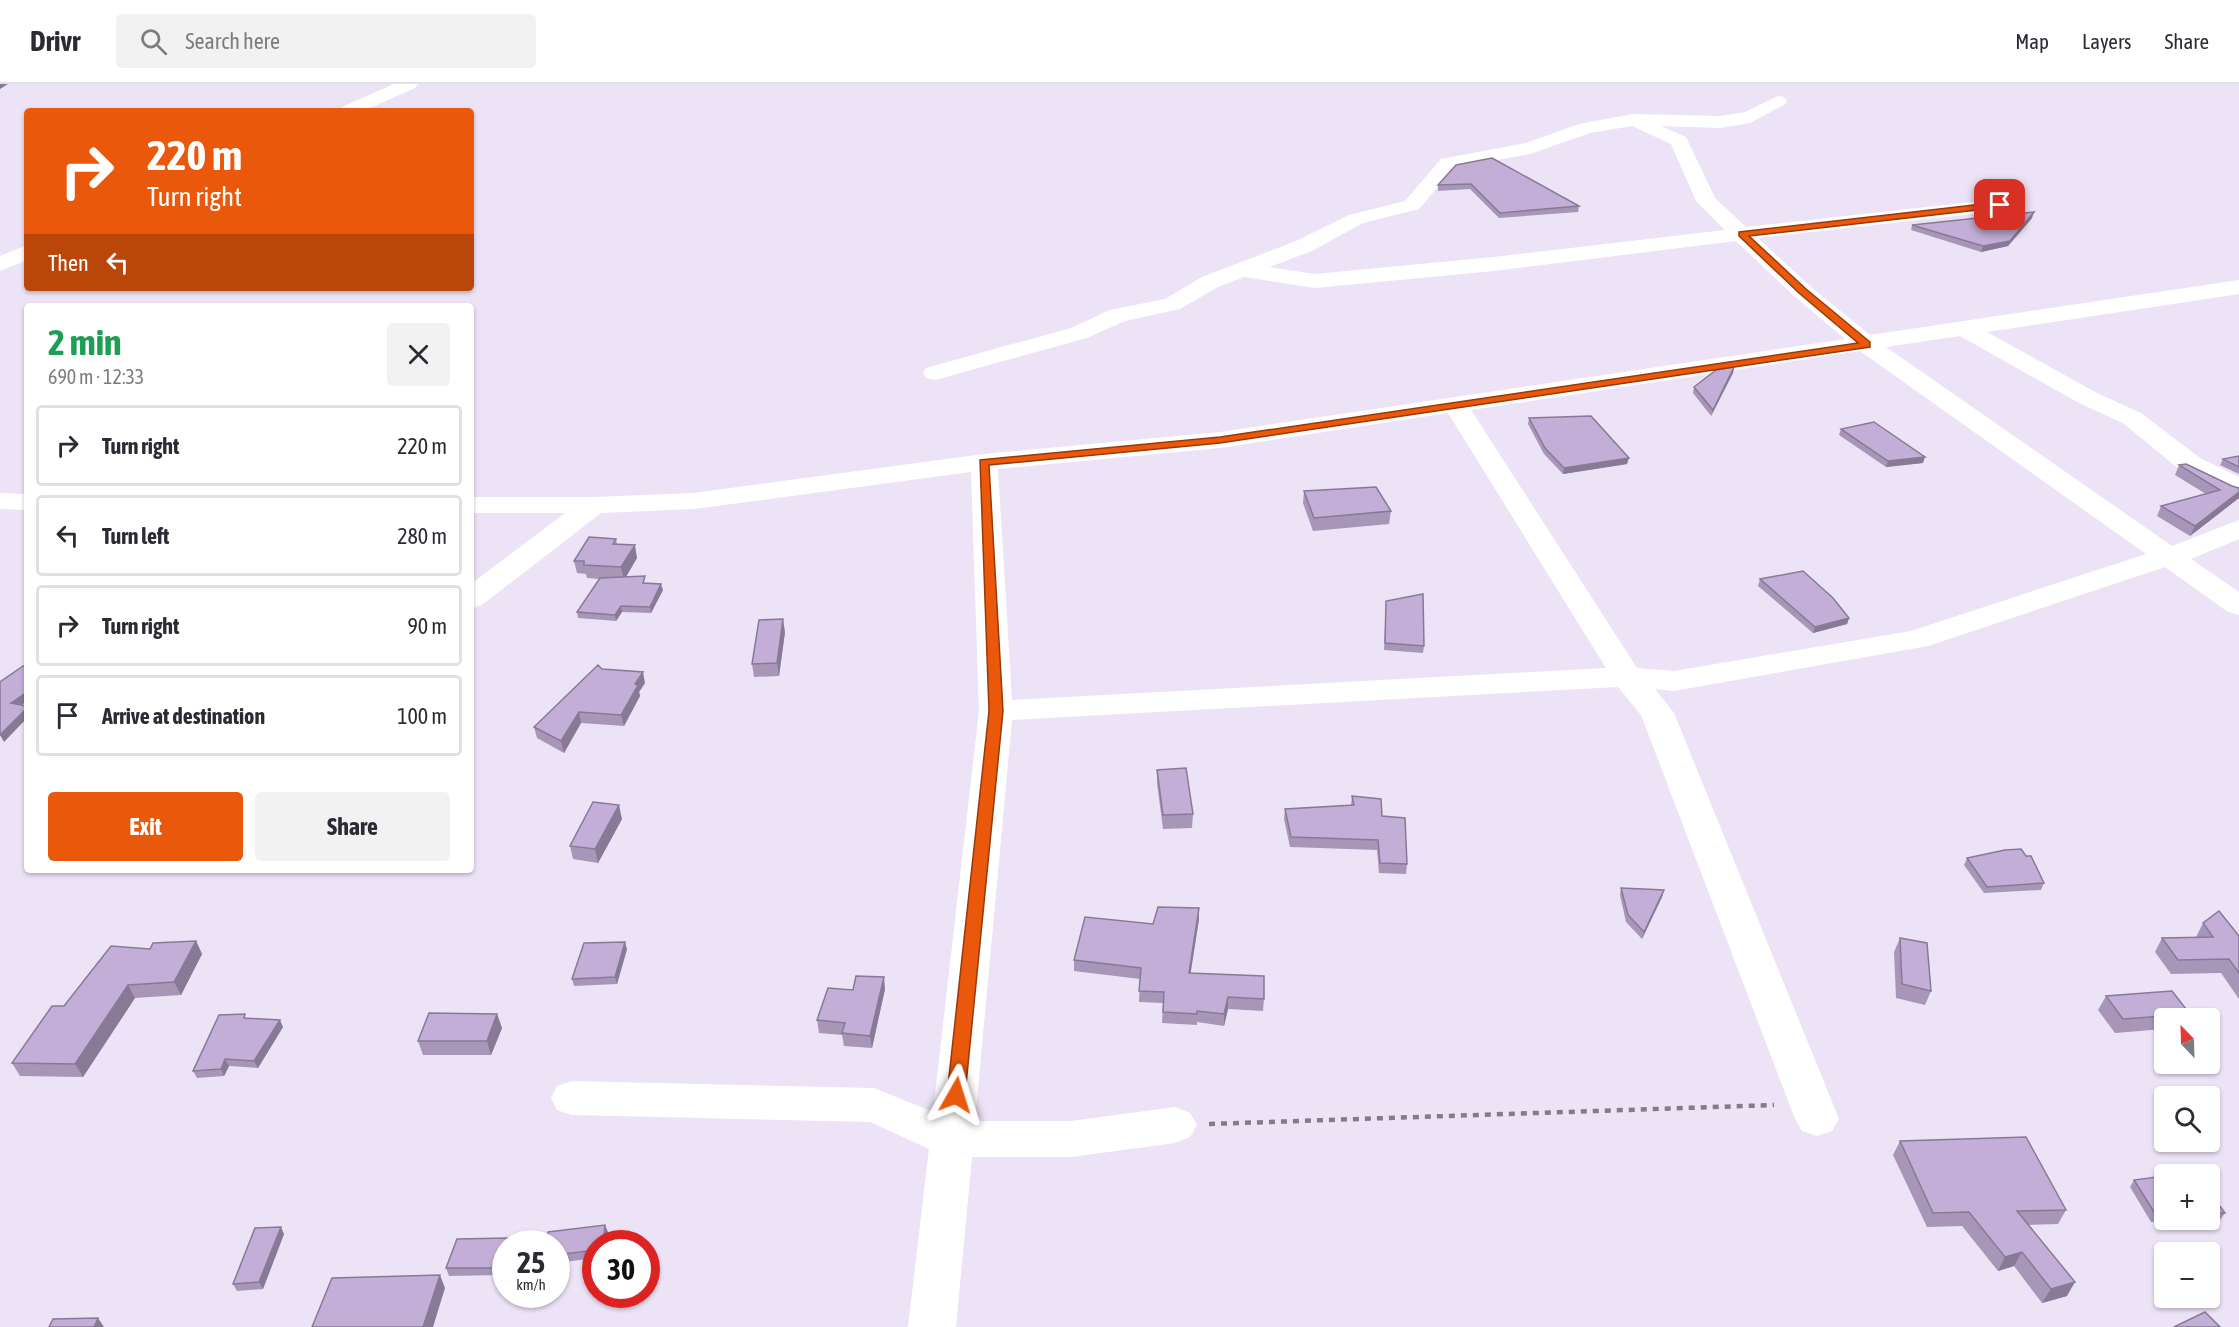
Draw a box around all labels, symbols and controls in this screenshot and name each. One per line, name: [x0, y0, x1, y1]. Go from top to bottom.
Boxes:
search box: [116, 14, 536, 68]
text: Drivr: [30, 25, 80, 57]
icon: search: [137, 25, 170, 58]
text: Search here: [185, 28, 280, 54]
text: Map: [2015, 29, 2049, 53]
text: Layers: [2082, 29, 2132, 53]
text: Share: [2165, 29, 2209, 53]
text: 220 m: [147, 131, 242, 179]
icon: right: [48, 132, 126, 210]
pin: [1974, 179, 2025, 230]
text: Turn right: [147, 181, 242, 212]
icon: arrive: [1983, 188, 2016, 221]
icon: left: [101, 246, 134, 279]
text: Then: [48, 250, 89, 276]
text: 2 min: [48, 321, 122, 363]
button: close: [387, 323, 450, 386]
text: 690 m · 12:33: [48, 365, 144, 388]
icon: right: [51, 429, 84, 462]
text: Turn right: [102, 433, 179, 459]
text: 220 m: [397, 433, 447, 459]
icon: left: [51, 519, 84, 552]
text: Turn left: [102, 523, 169, 549]
text: 280 m: [397, 523, 447, 549]
icon: right: [51, 609, 84, 642]
text: Turn right: [102, 613, 179, 639]
text: 90 m: [407, 613, 447, 639]
icon: arrive: [51, 699, 84, 732]
text: Arrive at destination: [102, 703, 265, 729]
text: 100 m: [397, 703, 447, 729]
button: Exit: [48, 792, 243, 861]
button: Share: [255, 792, 450, 861]
north arrow: [2154, 1008, 2220, 1074]
map controls: [2154, 1008, 2220, 1308]
position arrow: [924, 1063, 988, 1127]
button: search: [2154, 1086, 2220, 1152]
button: +: [2154, 1164, 2220, 1230]
speed limit sign: 30: [582, 1230, 660, 1308]
button: −: [2154, 1242, 2220, 1308]
text: 25: [517, 1245, 545, 1279]
text: km/h: [516, 1276, 546, 1293]

